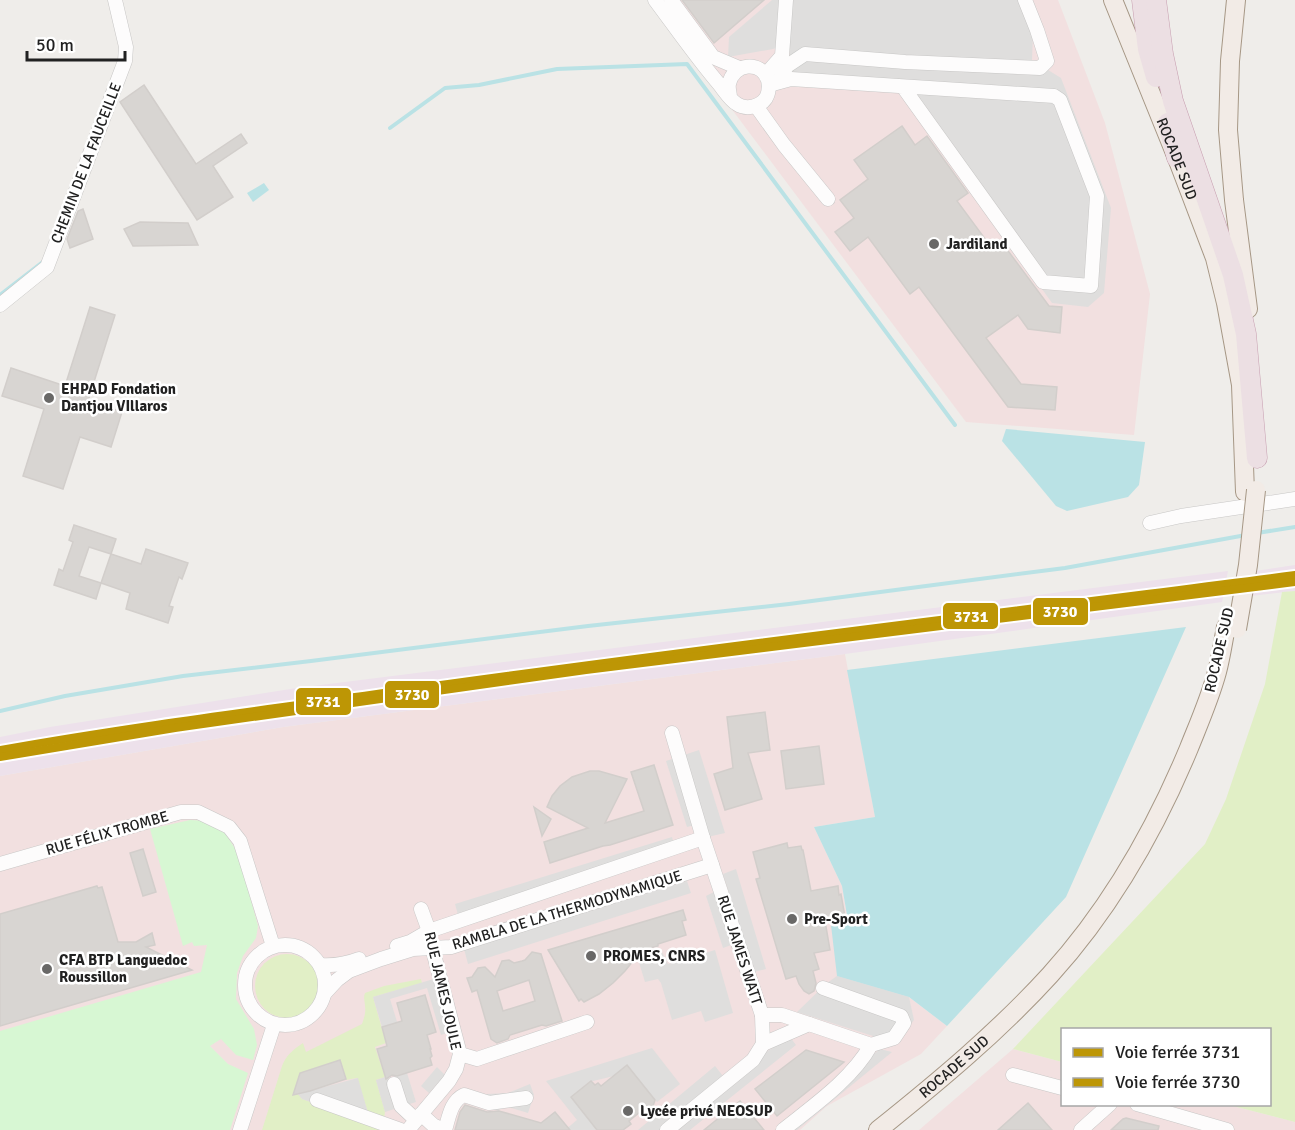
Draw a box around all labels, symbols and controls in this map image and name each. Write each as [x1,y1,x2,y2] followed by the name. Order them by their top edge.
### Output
[27,24,124,62] scale bar
[36,34,74,56] text: 50 m
[47,80,125,246] street label: CHEMIN DE LA FAUCEILLE
[1153,115,1201,202] street label: ROCADE SUD
[946,235,1008,253] place label: Jardiland
[927,237,941,251] marker: Jardiland
[61,380,176,415] place label: EHPAD Fondation Dantjou VIllaros
[42,391,56,405] marker: EHPAD Fondation Dantjou VIllaros
[1032,597,1089,626] line badge: 3730
[942,602,999,630] line badge: 3731
[1043,602,1078,622] text: 3730
[1201,606,1237,694] street label: ROCADE SUD
[954,607,989,627] text: 3731
[384,680,440,709] line badge: 3730
[395,685,430,705] text: 3730
[295,687,352,716] line badge: 3731
[306,692,341,712] text: 3731
[43,806,170,859] street label: RUE FÉLIX TROMBE
[450,866,684,954] street label: RAMBLA DE LA THERMODYNAMIQUE
[714,893,766,1008] street label: RUE JAMES WATT
[804,910,868,928] place label: Pre-Sport
[785,912,799,926] marker: Pre-Sport
[421,930,465,1052] street label: RUE JAMES JOULE
[603,947,705,965] place label: PROMES, CNRS
[584,949,598,963] marker: PROMES, CNRS
[59,951,187,986] place label: CFA BTP Languedoc Roussillon
[40,962,54,976] marker: CFA BTP Languedoc Roussillon
[1061,1028,1271,1106] legend
[916,1032,993,1102] street label: ROCADE SUD
[1115,1041,1240,1063] text: Voie ferrée 3731
[1115,1071,1240,1093] text: Voie ferrée 3730
[640,1102,773,1120] place label: Lycée privé NEOSUP
[621,1104,635,1118] marker: Lycée privé NEOSUP

